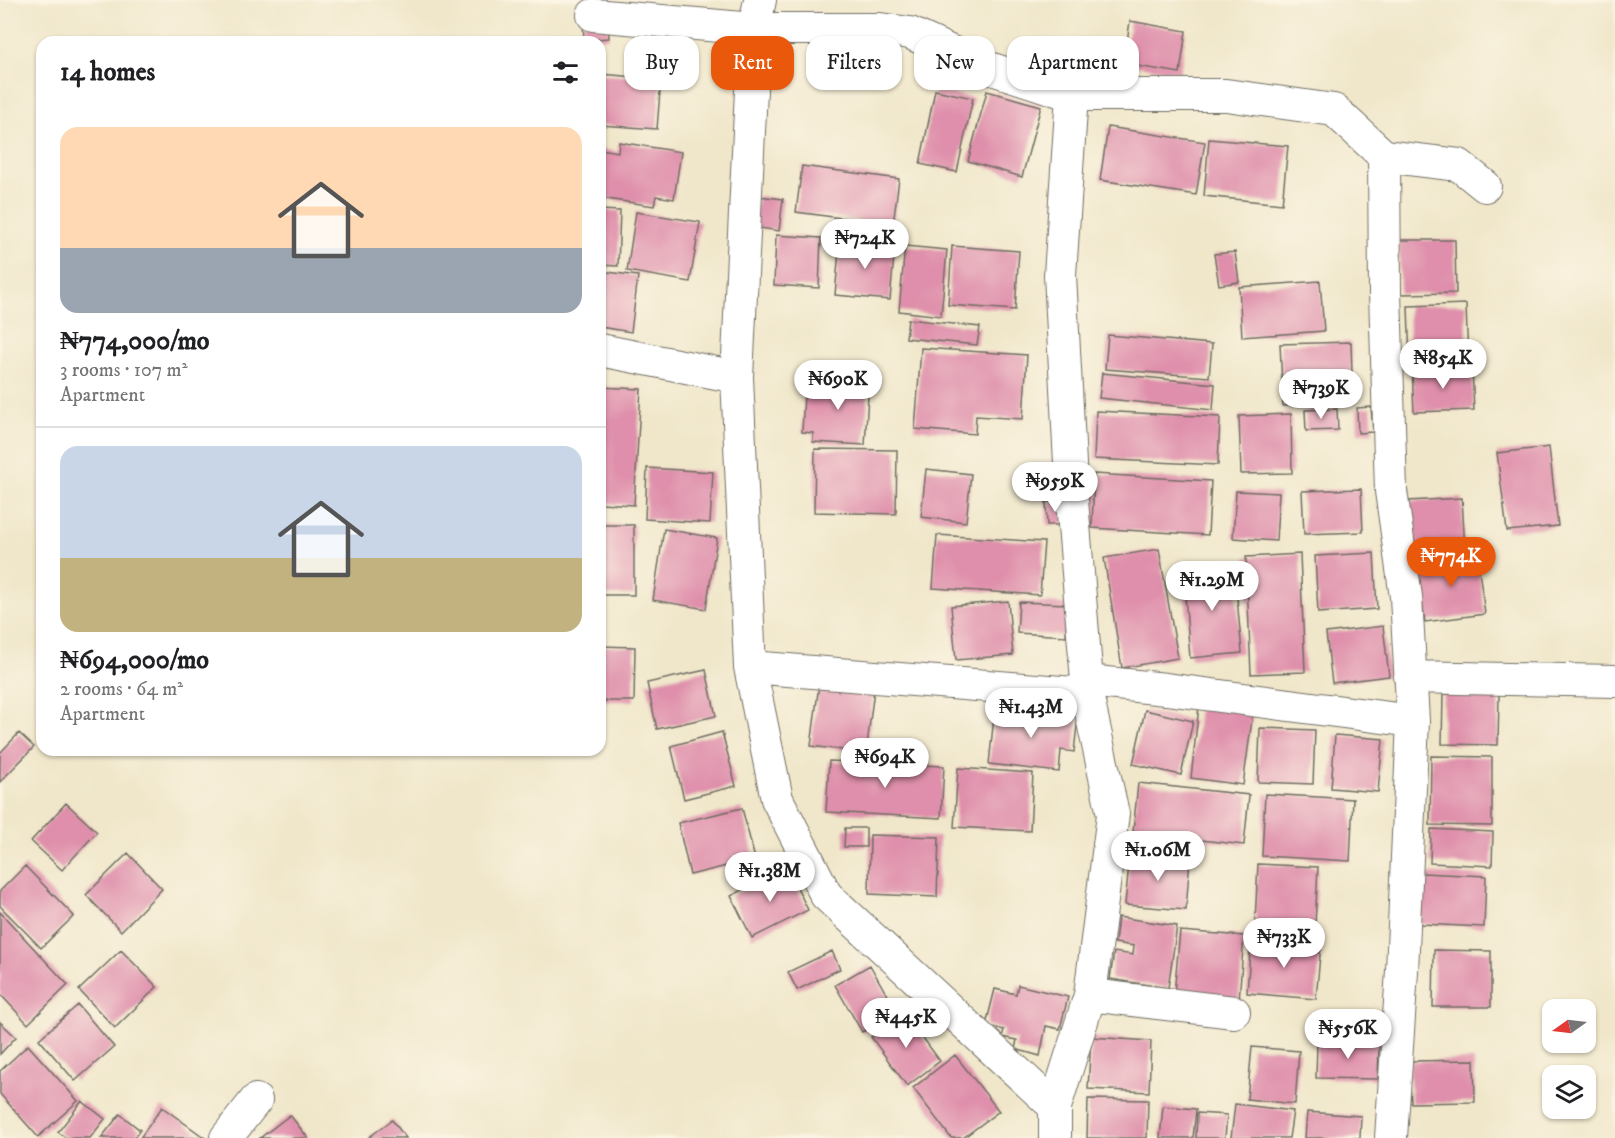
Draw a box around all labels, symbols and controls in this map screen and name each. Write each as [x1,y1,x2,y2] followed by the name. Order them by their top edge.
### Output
[624,36,699,90] chip: Buy
[711,36,794,90] chip: Rent
[806,36,902,90] chip: Filters
[914,36,995,90] chip: New
[1007,36,1139,90] chip: Apartment
[60,56,155,89] text: 14 homes
[549,56,582,89] icon: filters
[267,166,375,274] icon: home
[823,219,907,270] pin: ₦724K
[835,226,895,251] text: ₦724K
[60,325,209,358] text: ₦774,000/mo
[1401,339,1485,390] pin: ₦854K
[1414,346,1472,371] text: ₦854K
[60,358,188,383] text: 3 rooms · 107 m²
[796,360,880,411] pin: ₦690K
[808,367,868,392] text: ₦690K
[1279,369,1363,420] pin: ₦739K
[1293,376,1349,401] text: ₦739K
[60,383,145,408] text: Apartment
[1013,462,1097,513] pin: ₦959K
[1026,469,1084,494] text: ₦959K
[267,485,375,593] icon: home
[1409,537,1493,588] pin: ₦774K
[1421,544,1481,569] text: ₦774K
[1163,561,1261,612] pin: ₦1.29M
[1180,568,1244,593] text: ₦1.29M
[60,644,209,677] text: ₦694,000/mo
[60,677,183,702] text: 2 rooms · 64 m²
[982,688,1080,739] pin: ₦1.43M
[999,695,1063,720] text: ₦1.43M
[60,702,145,727] text: Apartment
[843,738,927,789] pin: ₦694K
[855,745,915,770] text: ₦694K
[1109,831,1207,882] pin: ₦1.06M
[1125,838,1191,863] text: ₦1.06M
[721,852,819,903] pin: ₦1.38M
[739,859,801,884] text: ₦1.38M
[1242,918,1326,969] pin: ₦733K
[1257,925,1311,950] text: ₦733K
[864,998,948,1049] pin: ₦445K
[1542,999,1596,1053] north arrow
[1542,999,1596,1119] map controls
[875,1005,937,1030] text: ₦445K
[1306,1009,1390,1060] pin: ₦556K
[1319,1016,1377,1041] text: ₦556K
[1542,1065,1596,1119] button: layers

